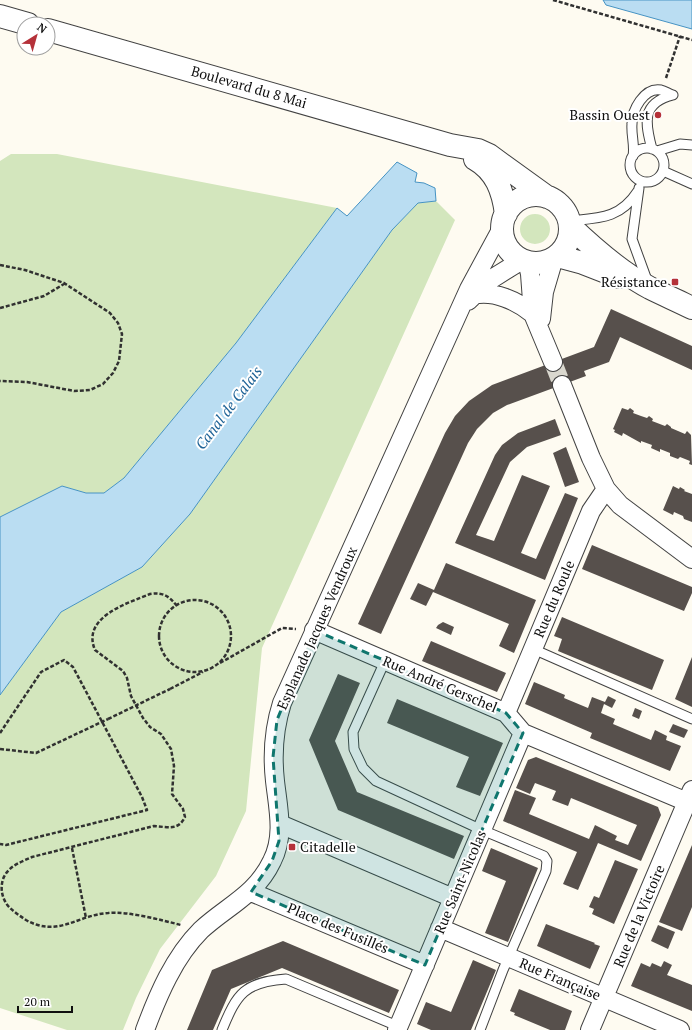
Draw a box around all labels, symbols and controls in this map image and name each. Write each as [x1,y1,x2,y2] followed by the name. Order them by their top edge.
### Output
[16,16,56,56] north arrow
[34,20,50,37] text: N
[189,61,309,112] street label: Boulevard du 8 Mai
[570,105,651,124] place label: Bassin Ouest
[653,110,663,120] marker: Bassin Ouest
[601,272,667,291] place label: Résistance
[670,277,680,287] marker: Résistance
[190,362,266,453] water label: Canal de Calais
[272,543,361,712] street label: Esplanade Jacques Vendroux
[529,557,578,640] street label: Rue du Roule
[380,651,500,716] street label: Rue André Gerschel
[429,827,490,937] street label: Rue Saint-Nicolas
[300,837,356,856] place label: Citadelle
[287,842,297,852] marker: Citadelle
[608,862,669,970] street label: Rue de la Victoire
[285,898,392,957] street label: Place des Fusillés
[517,953,604,1004] street label: Rue Française
[18,988,72,1014] scale bar
[24,994,51,1009] text: 20 m

